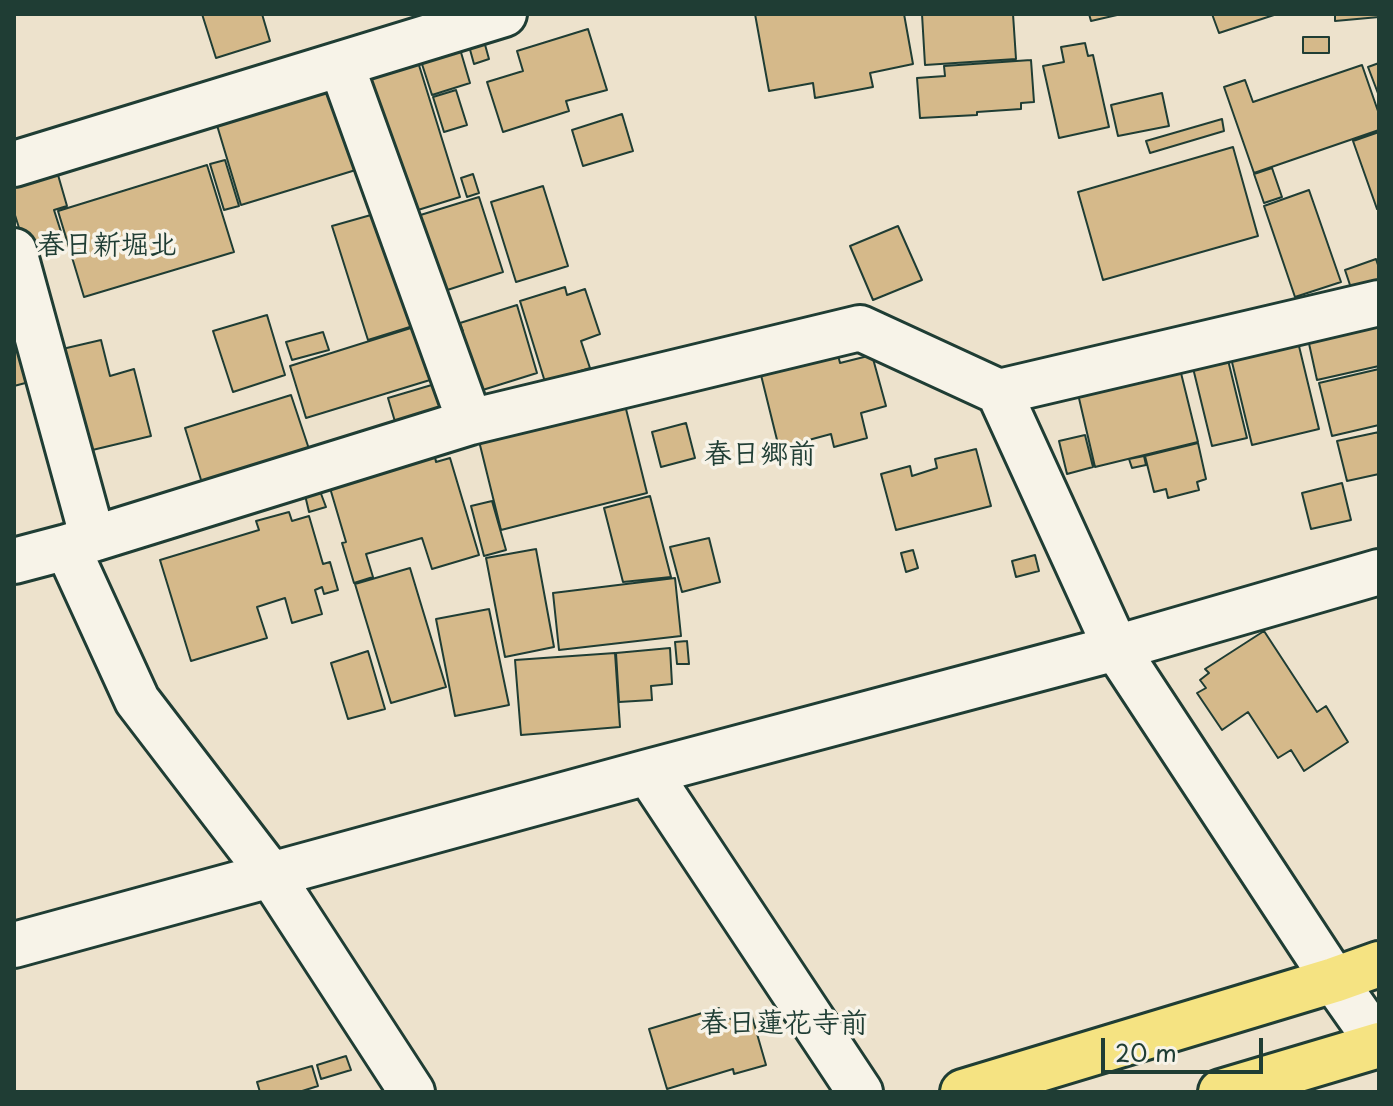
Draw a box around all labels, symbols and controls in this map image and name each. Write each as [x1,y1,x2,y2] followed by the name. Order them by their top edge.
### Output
[37,229,177,263] district label: 春日新堀北
[704,438,816,472] district label: 春日郷前
[700,1007,868,1041] district label: 春日蓮花寺前
[1105,1022,1267,1072] scale bar
[1115,1034,1177,1070] text: 20 m

